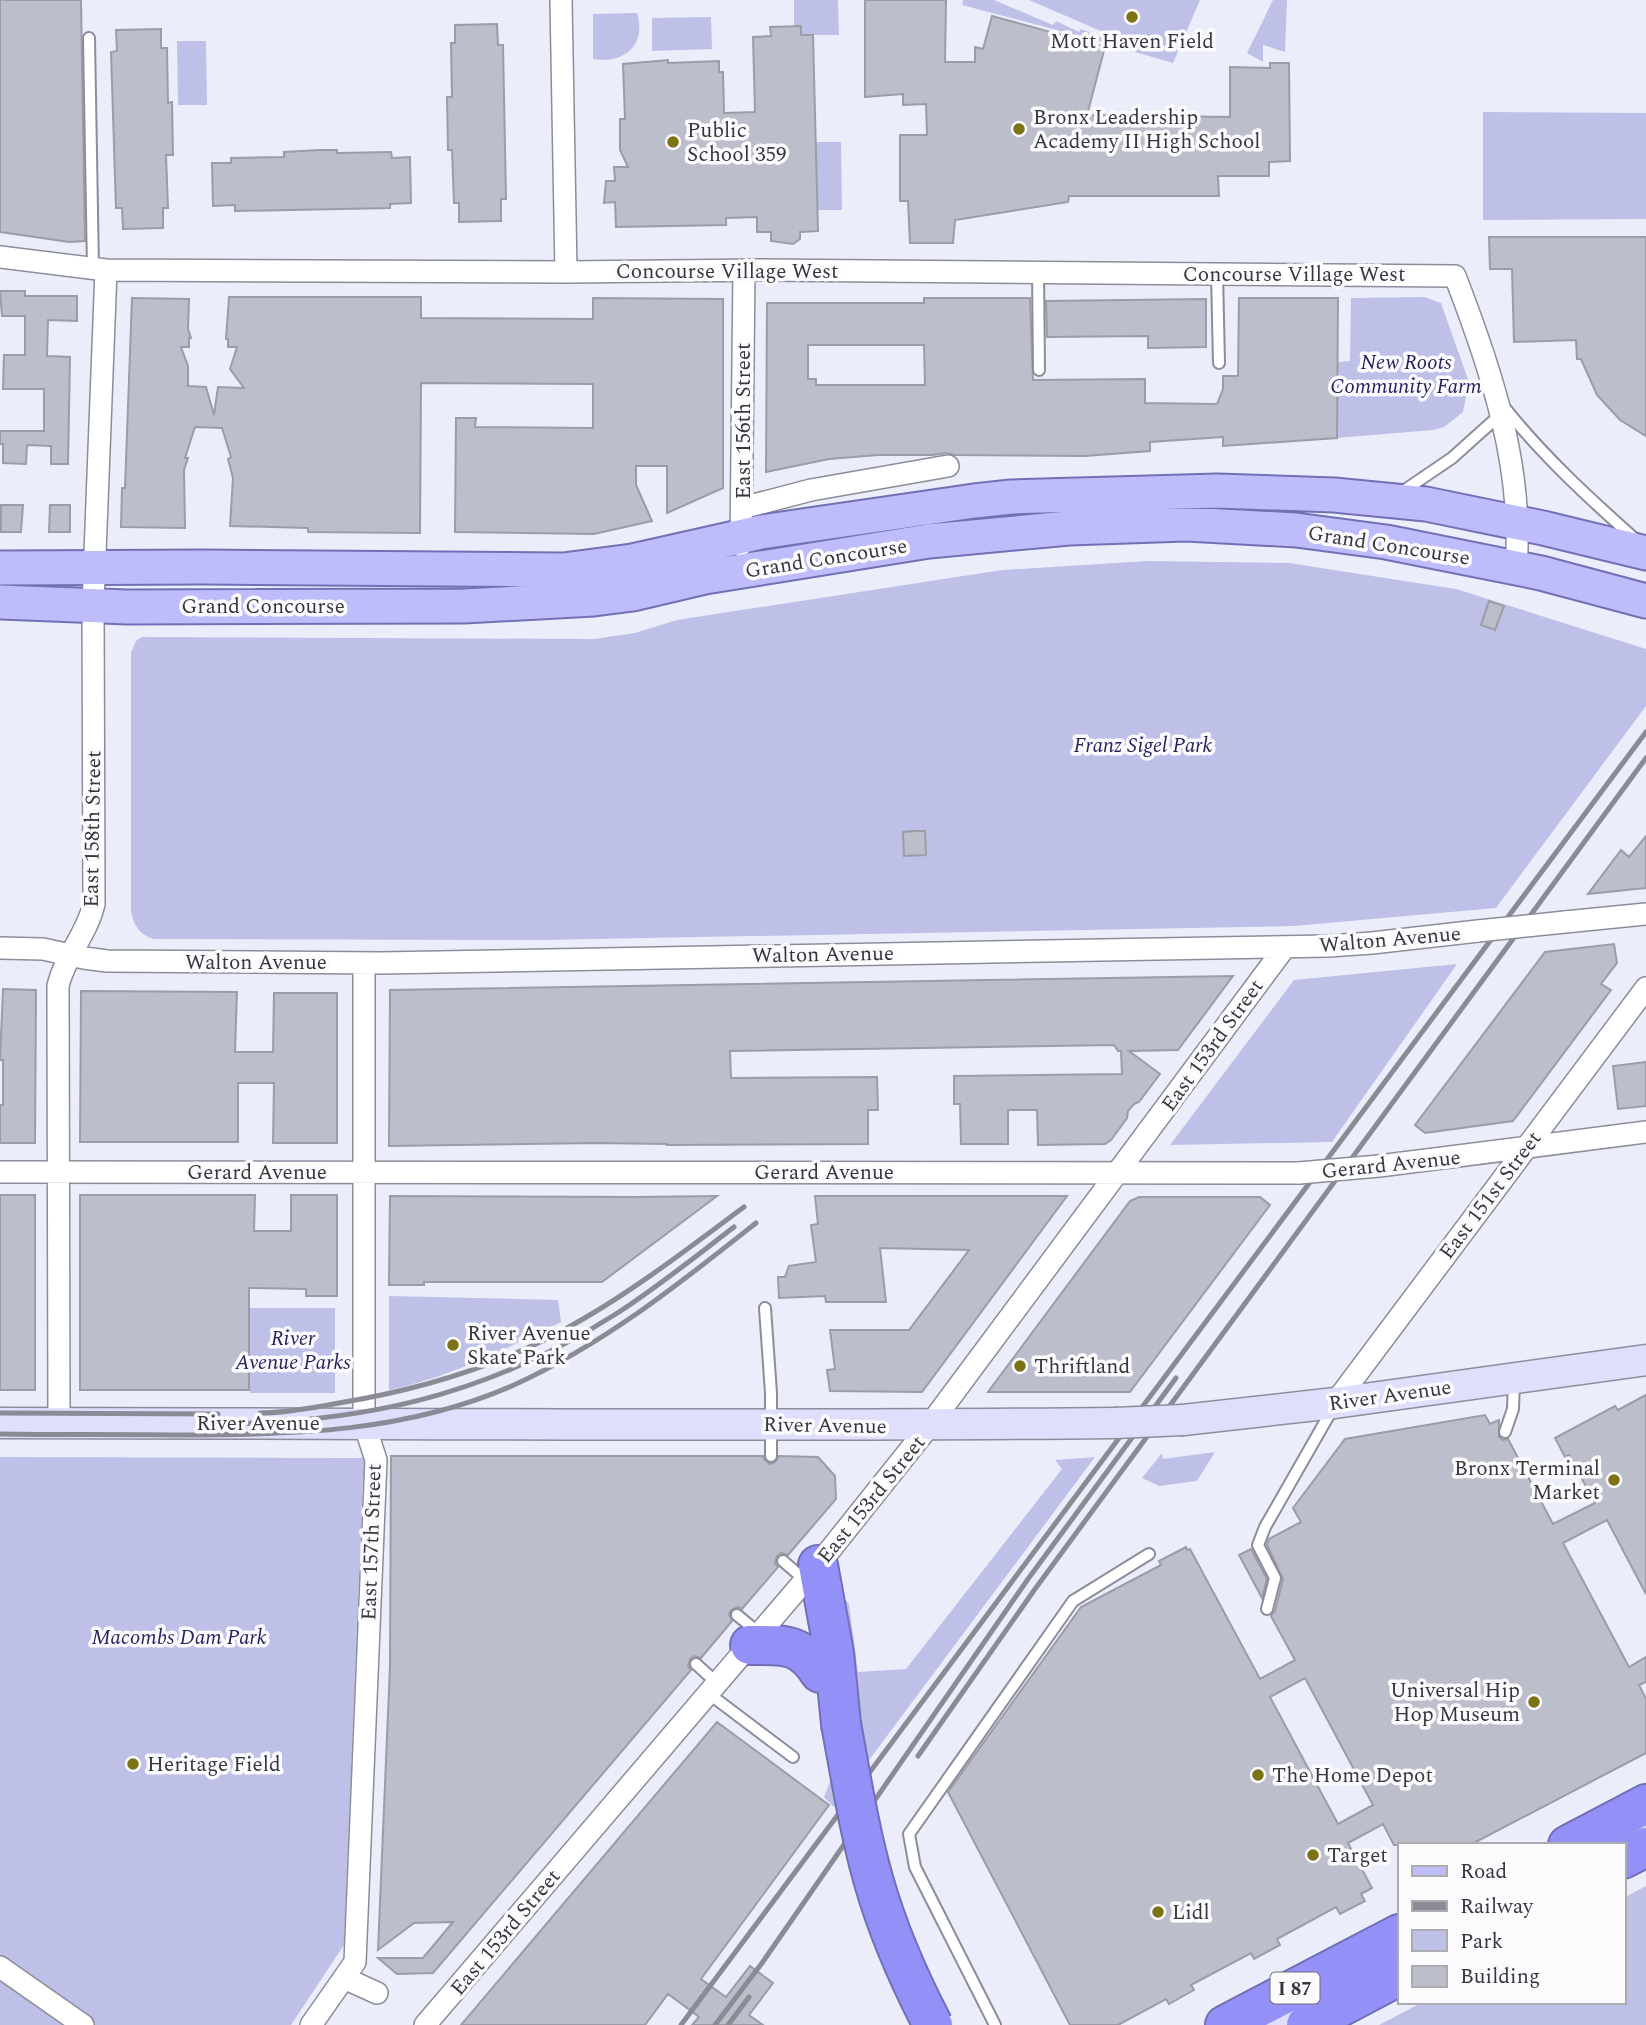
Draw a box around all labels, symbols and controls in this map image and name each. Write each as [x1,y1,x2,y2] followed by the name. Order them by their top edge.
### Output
[1124,9,1140,25] marker: Mott Haven Field
[1050,26,1214,58] place label: Mott Haven Field
[1033,102,1261,158] place label: Bronx Leadership Academy II High School
[687,115,787,171] place label: Public School 359
[1011,121,1027,137] marker: Bronx Leadership Academy II High School
[665,134,681,150] marker: Public School 359
[616,256,838,288] street label: Concourse Village West
[1183,259,1405,291] street label: Concourse Village West
[728,342,760,500] street label: East 156th Street
[1330,347,1482,403] park label: New Roots Community Farm
[1305,517,1472,575] street label: Grand Concourse
[743,530,910,588] street label: Grand Concourse
[181,591,345,623] street label: Grand Concourse
[1074,730,1213,762] park label: Franz Sigel Park
[76,750,110,908] street label: East 158th Street
[1318,918,1462,962] street label: Walton Avenue
[752,938,894,972] street label: Walton Avenue
[185,947,327,979] street label: Walton Avenue
[1154,972,1272,1119] street label: East 153rd Street
[1432,1125,1550,1267] street label: East 151st Street
[1320,1142,1462,1188] street label: Gerard Avenue
[187,1157,327,1189] street label: Gerard Avenue
[754,1157,894,1189] street label: Gerard Avenue
[467,1318,591,1374] place label: River Avenue Skate Park
[234,1323,351,1379] park label: River Avenue Parks
[445,1337,461,1353] marker: River Avenue Skate Park
[1034,1351,1130,1383] place label: Thriftland
[1012,1358,1028,1374] marker: Thriftland
[1327,1372,1454,1420] street label: River Avenue
[196,1408,320,1440] street label: River Avenue
[763,1409,887,1443] street label: River Avenue
[810,1428,934,1571] street label: East 153rd Street
[1454,1453,1600,1509] place label: Bronx Terminal Market
[353,1463,391,1621] street label: East 157th Street
[1606,1472,1622,1488] marker: Bronx Terminal Market
[91,1622,267,1654] park label: Macombs Dam Park
[1390,1675,1520,1731] place label: Universal Hip Hop Museum
[1526,1694,1542,1710] marker: Universal Hip Hop Museum
[147,1749,281,1781] place label: Heritage Field
[125,1756,141,1772] marker: Heritage Field
[1272,1760,1433,1792] place label: The Home Depot
[1250,1767,1266,1783] marker: The Home Depot
[1327,1840,1388,1872] place label: Target
[1398,1843,1625,2004] legend
[1305,1847,1321,1863] marker: Target
[1460,1856,1507,1888] text: Road
[443,1862,569,2003] street label: East 153rd Street
[1460,1891,1534,1923] text: Railway
[1172,1897,1210,1929] place label: Lidl
[1150,1904,1166,1920] marker: Lidl
[1460,1926,1504,1958] text: Park
[1460,1961,1540,1993] text: Building
[1270,1972,1320,2004] road number: I 87

